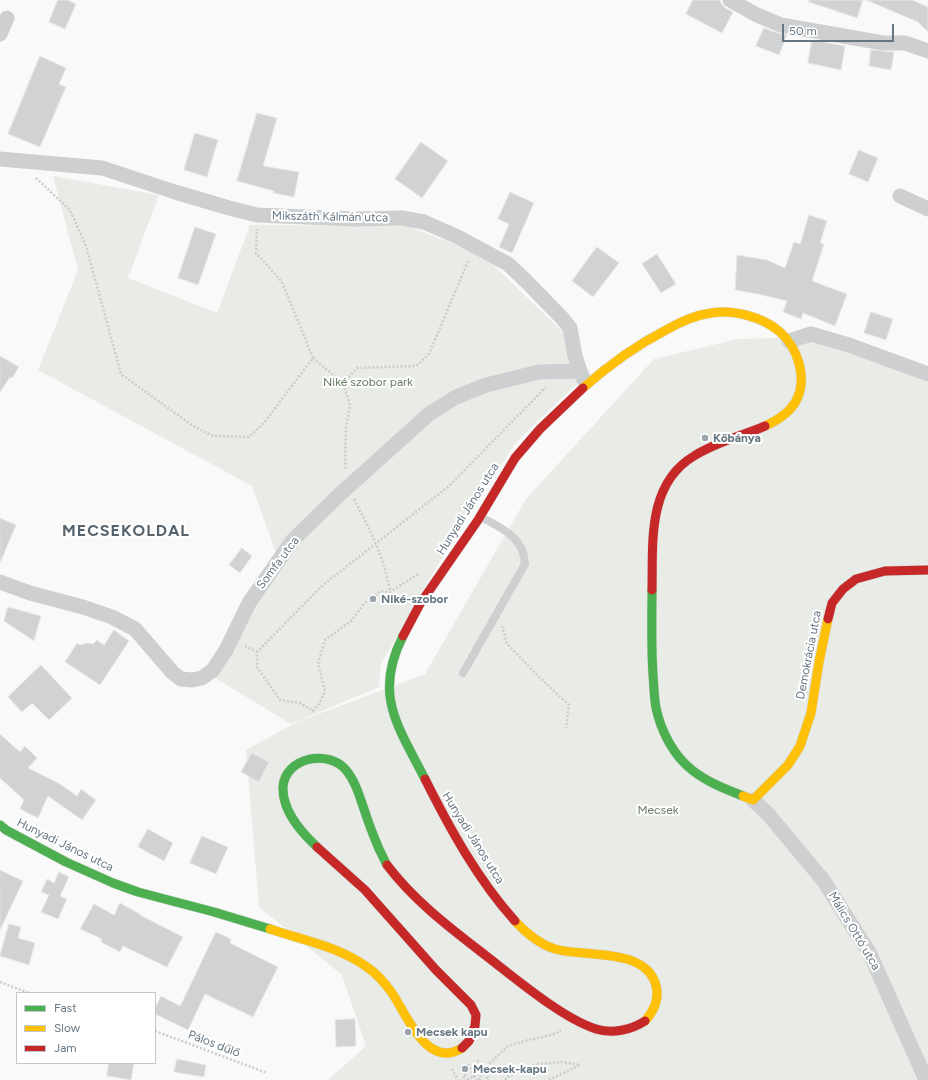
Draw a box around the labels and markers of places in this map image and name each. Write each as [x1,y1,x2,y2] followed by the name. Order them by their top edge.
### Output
[713,431,761,445] place label: Kőbánya
[700,433,710,443] marker: Kőbánya
[381,592,448,606] place label: Niké-szobor
[368,594,378,604] marker: Niké-szobor
[416,1025,488,1039] place label: Mecsek kapu
[403,1027,413,1037] marker: Mecsek kapu
[473,1062,547,1076] place label: Mecsek-kapu
[460,1064,470,1074] marker: Mecsek-kapu

